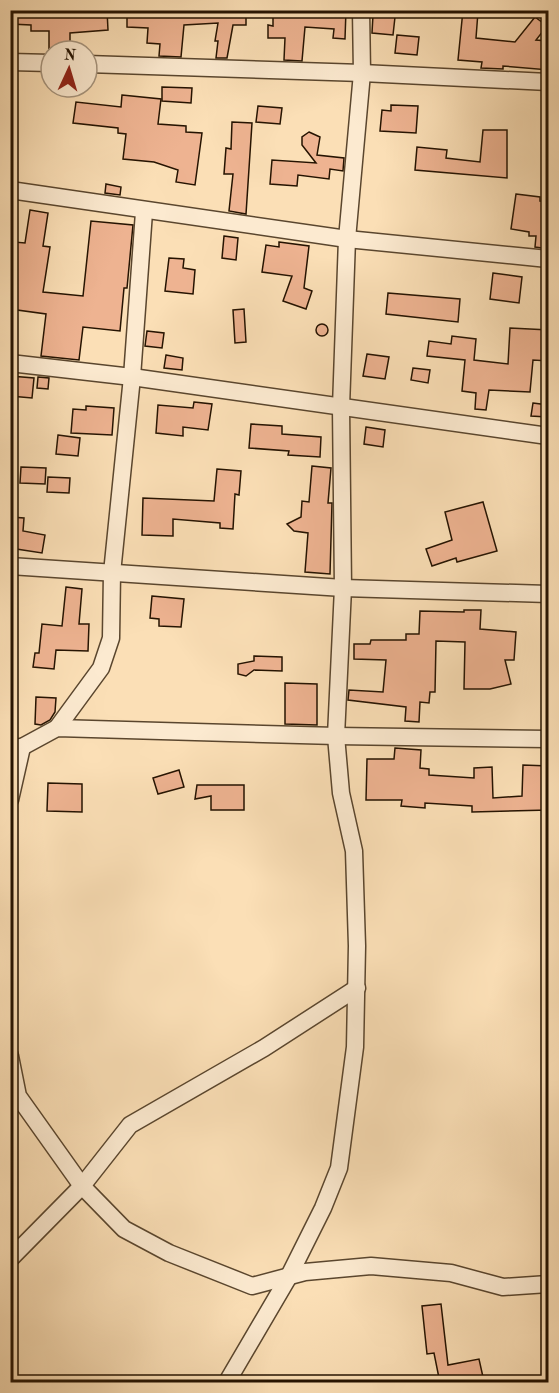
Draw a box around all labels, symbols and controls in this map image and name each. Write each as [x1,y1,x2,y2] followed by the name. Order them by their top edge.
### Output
[39,39,99,99] north arrow
[63,48,77,64] text: N

